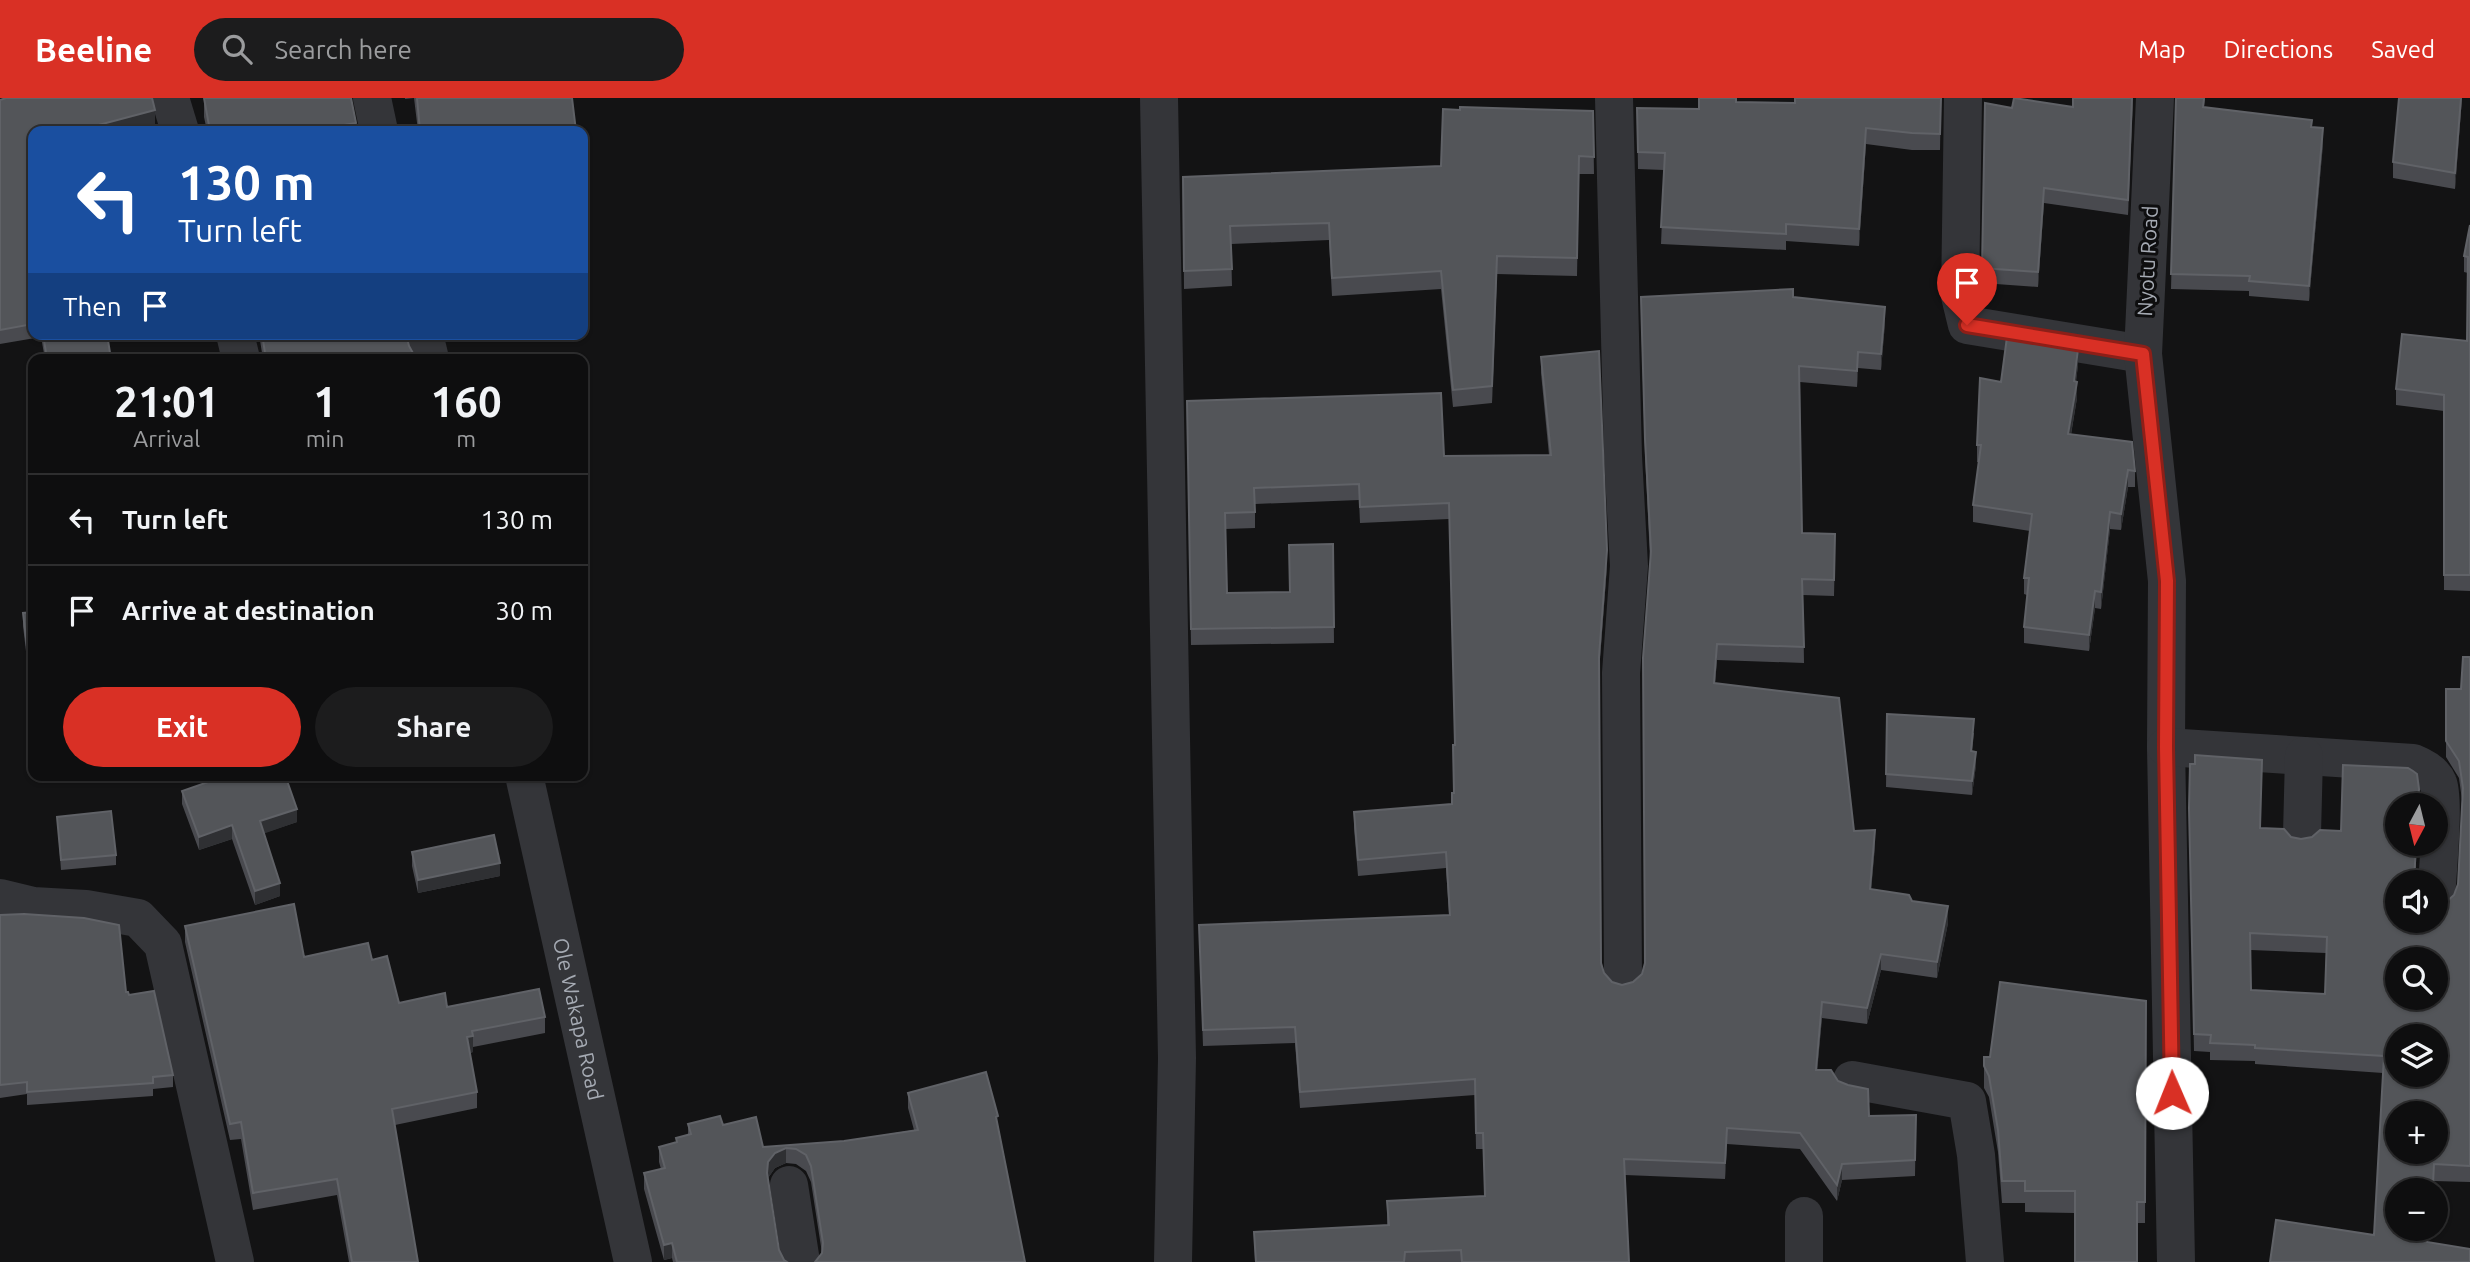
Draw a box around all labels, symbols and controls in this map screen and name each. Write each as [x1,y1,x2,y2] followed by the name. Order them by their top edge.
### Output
[194,18,684,81] search box
[218,30,256,68] icon: search
[35,31,152,68] text: Beeline
[274,35,412,64] text: Search here
[2138,36,2185,63] text: Map
[2223,36,2333,63] text: Directions
[2371,36,2435,63] text: Saved
[63,154,154,245] icon: left
[178,154,315,209] text: 130 m
[2132,205,2162,317] street label: Nyotu Road
[178,212,302,248] text: Turn left
[1937,253,1997,325] pin
[1948,264,1986,302] icon: arrive
[136,287,174,325] icon: arrive
[63,292,122,321] text: Then
[114,378,219,425] text: 21:01
[313,378,337,425] text: 1
[431,378,502,425] text: 160
[133,426,200,451] text: Arrival
[306,426,344,451] text: min
[456,426,476,451] text: m
[63,501,101,539] icon: left
[122,505,228,534] text: Turn left
[481,505,553,534] text: 130 m
[63,592,101,630] icon: arrive
[122,596,375,625] text: Arrive at destination
[495,596,553,625] text: 30 m
[63,687,301,767] button: Exit
[315,687,553,767] button: Share
[2385,793,2448,856] north arrow
[2385,793,2448,1241] map controls
[2385,870,2448,933] button: sound
[549,935,608,1102] street label: Ole Wakapa Road
[2385,947,2448,1010] button: search
[2385,1024,2448,1087] button: layers
[2135,1056,2209,1130] position arrow
[2385,1101,2448,1164] button: +
[2385,1178,2448,1241] button: −

